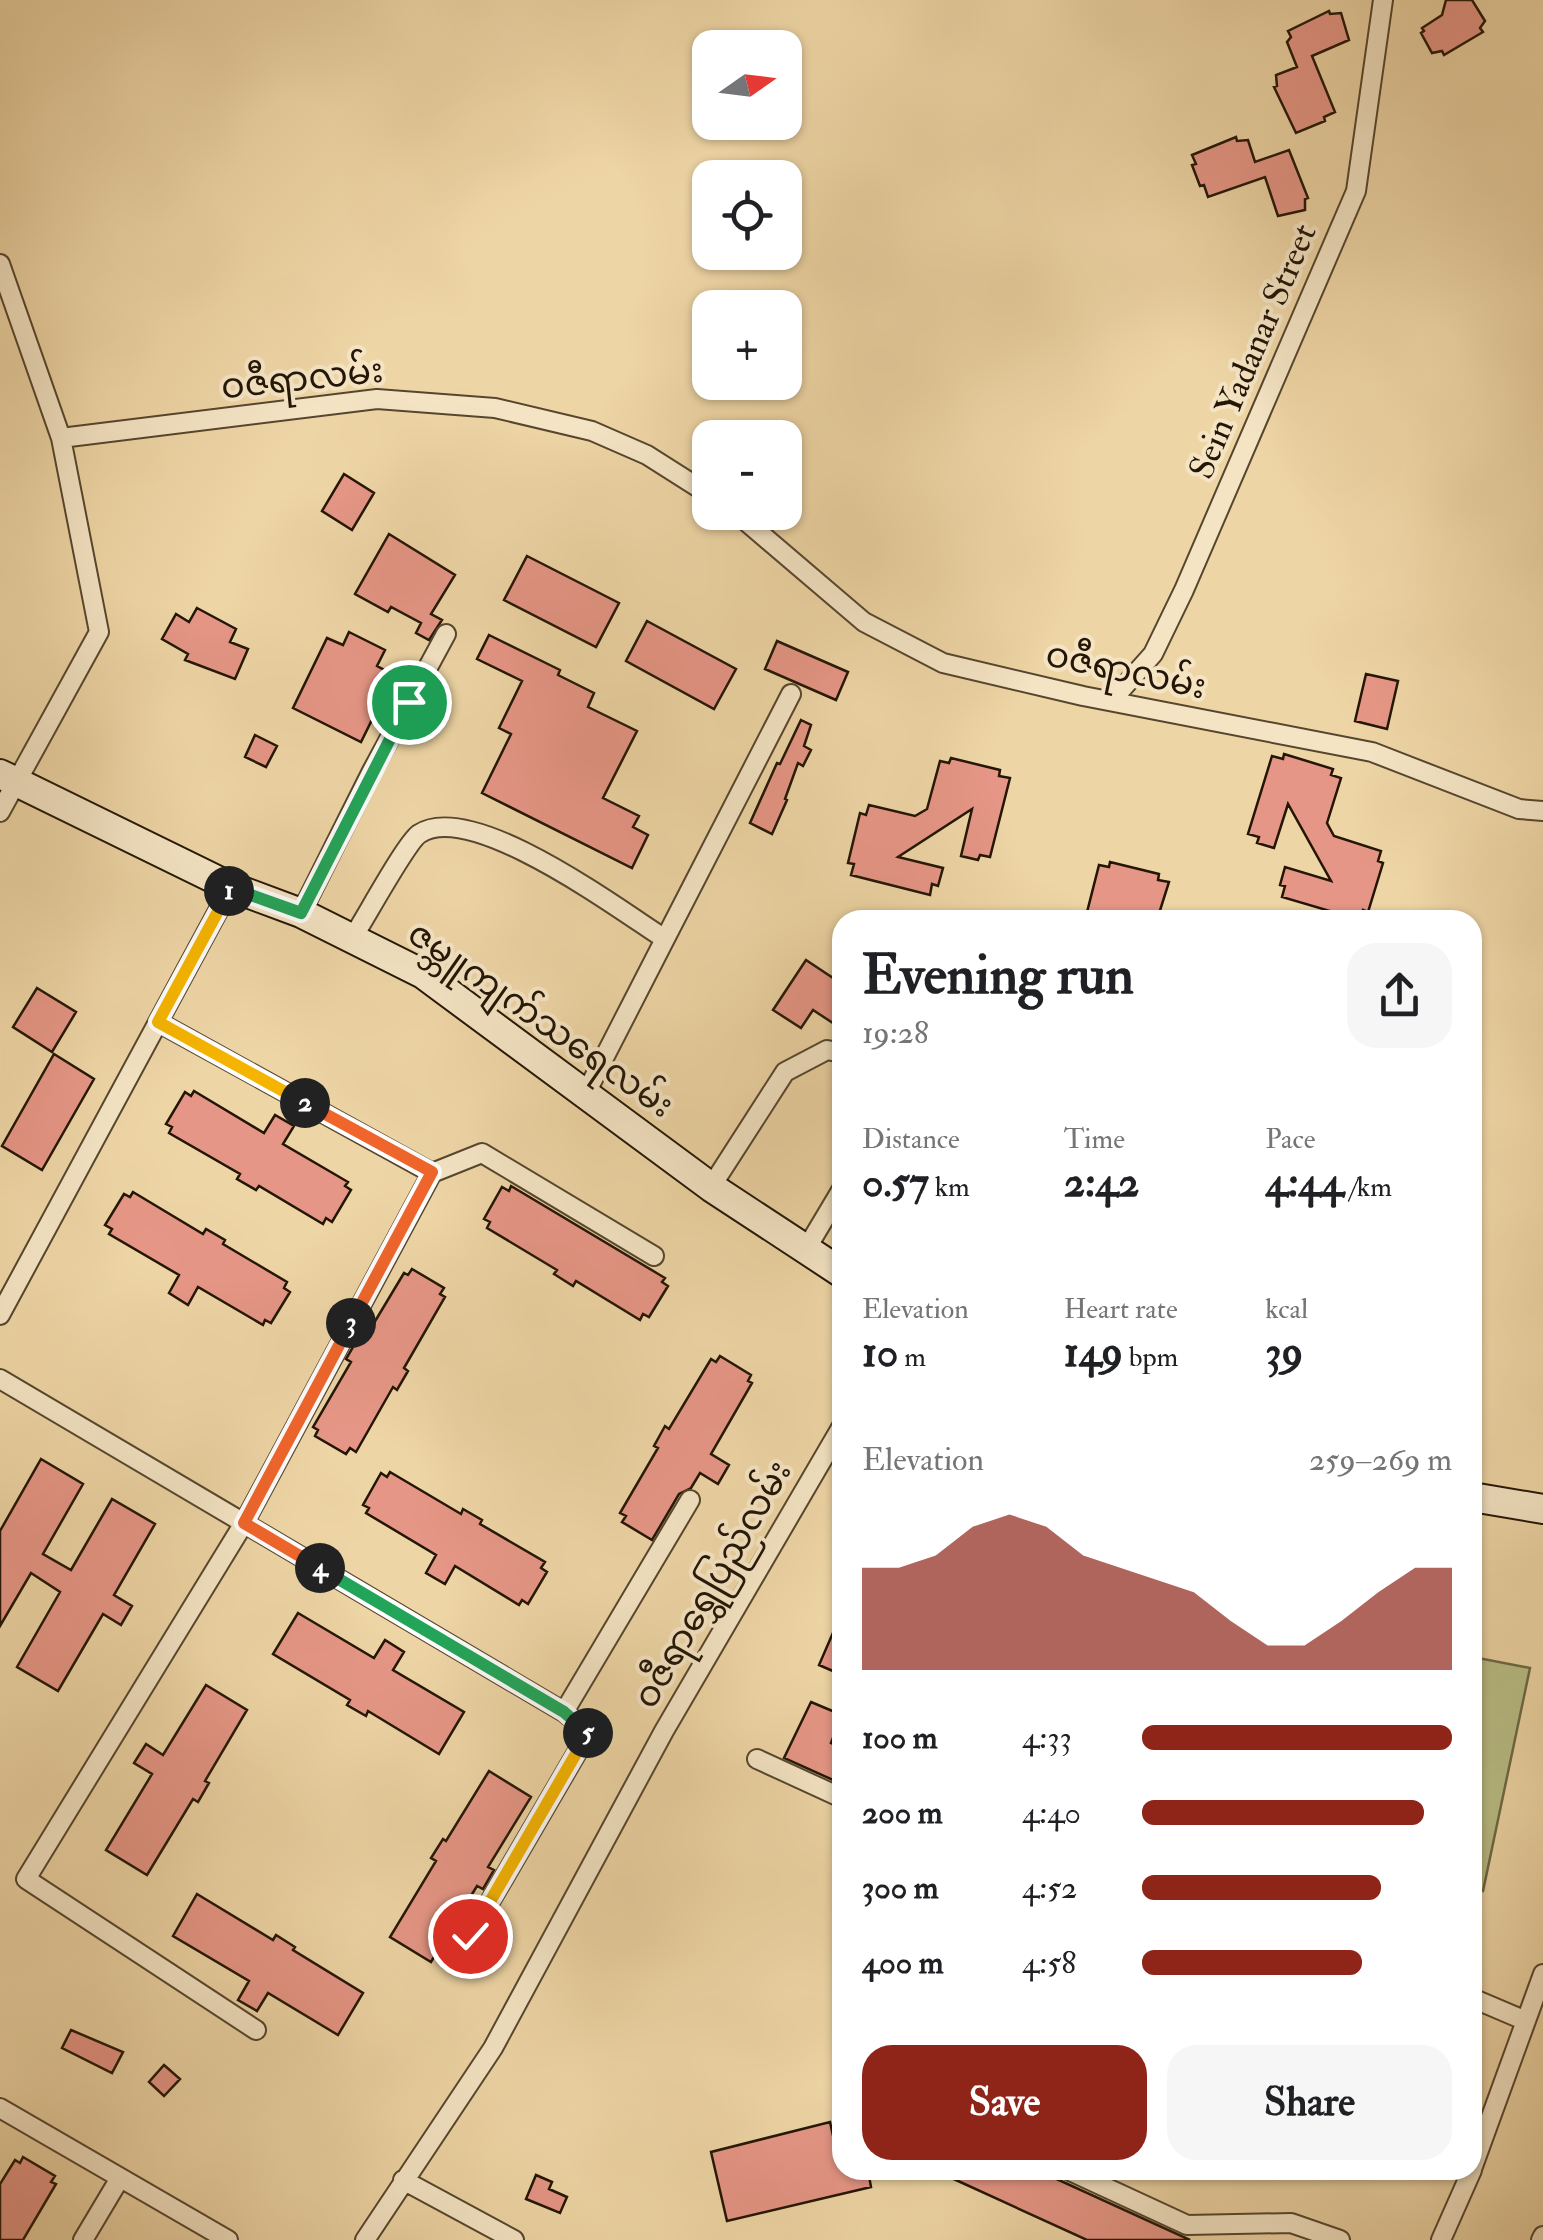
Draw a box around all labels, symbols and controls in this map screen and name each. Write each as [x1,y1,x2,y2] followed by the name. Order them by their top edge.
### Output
[692,30,802,140] north arrow
[692,30,802,530] map controls
[692,160,802,270] button: locate
[1179,217,1326,486] street label: Sein Yadanar Street
[692,290,802,400] button: +
[219,346,386,414] street label: ဝဇီရာလမ်း
[692,420,802,530] button: −
[1041,630,1211,714] street label: ဝဇီရာလမ်း
[367,660,452,745] pin
[382,675,437,730] icon: arrive
[204,866,254,916] pin: 1
[224,873,234,908] text: 1
[396,909,684,1133] street label: ဇမ္ဘူကျက်သရေလမ်း
[862,941,1134,1010] text: Evening run
[1347,943,1452,1048] button: share
[862,1013,929,1053] text: 19:28
[280,1078,330,1128] pin: 2
[298,1085,312,1120] text: 2
[862,1122,960,1157] text: Distance
[1064,1122,1125,1157] text: Time
[1265,1122,1316,1157] text: Pace
[862,1157,929,1209] text: 0.57
[1064,1157,1139,1209] text: 2:42
[1265,1157,1344,1209] text: 4:44
[929,1170,970,1205] text: km
[1344,1170,1392,1205] text: /km
[862,1292,969,1327] text: Elevation
[1064,1292,1178,1327] text: Heart rate
[1265,1292,1308,1327] text: kcal
[326,1298,376,1348] pin: 3
[346,1305,356,1340] text: 3
[862,1327,898,1379] text: 10
[1064,1327,1123,1379] text: 149
[1265,1327,1303,1379] text: 39
[898,1340,926,1375] text: m
[1123,1340,1178,1375] text: bpm
[862,1440,984,1480] text: Elevation
[1309,1440,1452,1480] text: 259–269 m
[621,1451,806,1719] street label: ဝဇီရာရွှေပြည်လမ်း
[295,1543,345,1593] pin: 4
[312,1550,328,1585] text: 4
[563,1708,613,1758] pin: 5
[582,1715,594,1750] text: 5
[862,1718,938,1758] text: 100 m
[1022,1718,1072,1758] text: 4:33
[862,1793,943,1833] text: 200 m
[1022,1793,1081,1833] text: 4:40
[862,1868,939,1908] text: 300 m
[1022,1868,1077,1908] text: 4:52
[428,1894,513,1979] pin
[443,1909,498,1964] icon: check
[862,1943,944,1983] text: 400 m
[1022,1943,1076,1983] text: 4:58
[862,2045,1147,2160] button: Save
[1167,2045,1452,2160] button: Share

